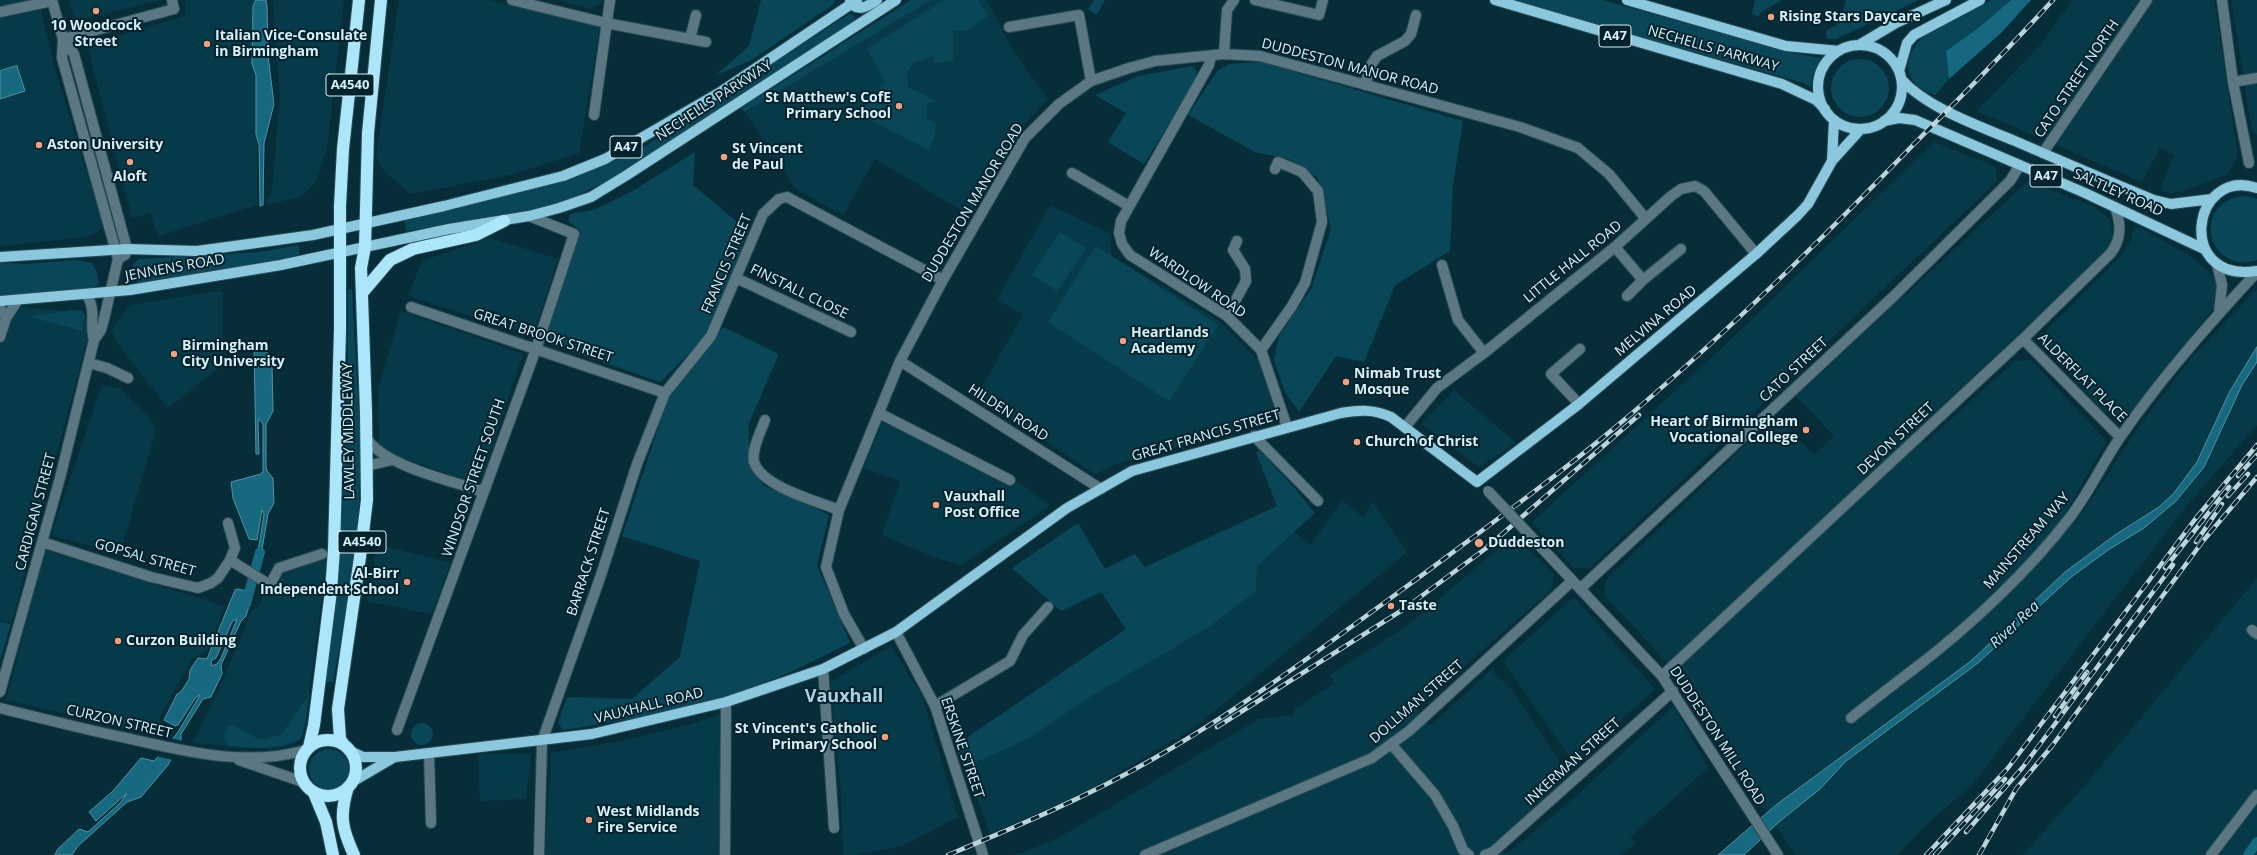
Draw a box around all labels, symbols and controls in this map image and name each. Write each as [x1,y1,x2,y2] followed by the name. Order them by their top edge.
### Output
[91,6,101,16] marker: 10 Woodcock Street
[1779,9,1921,25] place label: Rising Stars Daycare
[1766,12,1776,22] marker: Rising Stars Daycare
[2031,17,2123,141] street label: CATO STREET NORTH
[50,18,142,50] place label: 10 Woodcock Street
[1646,22,1780,76] street label: NECHELLS PARKWAY
[1599,25,1631,47] road number: A47
[215,28,367,60] place label: Italian Vice-Consulate in Birmingham
[1260,35,1440,99] street label: DUDDESTON MANOR ROAD
[202,39,212,49] marker: Italian Vice-Consulate in Birmingham
[653,57,775,145] street label: NECHELLS PARKWAY
[326,74,374,96] road number: A4540
[765,90,891,122] place label: St Matthew's CofE Primary School
[894,101,904,111] marker: St Matthew's CofE Primary School
[919,120,1027,286] street label: DUDDESTON MANOR ROAD
[610,136,642,158] road number: A47
[47,137,163,153] place label: Aston University
[34,140,44,150] marker: Aston University
[732,141,803,174] place label: St Vincent de Paul
[719,152,729,162] marker: St Vincent de Paul
[125,157,135,167] marker: Aloft
[2030,165,2062,187] road number: A47
[2070,166,2166,220] street label: SALTLEY ROAD
[113,169,147,185] place label: Aloft
[698,212,756,316] street label: FRANCIS STREET
[1521,217,1625,307] street label: LITTLE HALL ROAD
[1145,244,1249,322] street label: WARDLOW ROAD
[124,251,226,285] street label: JENNENS ROAD
[747,261,851,323] street label: FINSTALL CLOSE
[1612,282,1700,360] street label: MELVINA ROAD
[471,305,615,367] street label: GREAT BROOK STREET
[1131,325,1209,358] place label: Heartlands Academy
[2034,330,2130,426] street label: ALDERFLAT PLACE
[1756,334,1832,406] street label: CATO STREET
[1118,336,1128,346] marker: Heartlands Academy
[182,338,285,370] place label: Birmingham City University
[169,349,179,359] marker: Birmingham City University
[339,362,359,500] street label: LAWLEY MIDDLEWAY
[1354,366,1441,398] place label: Nimab Trust Mosque
[1341,377,1351,387] marker: Nimab Trust Mosque
[965,381,1051,445] street label: HILDEN ROAD
[439,397,509,559] street label: WINDSOR STREET SOUTH
[1854,399,1938,479] street label: DEVON STREET
[1130,407,1282,465] street label: GREAT FRANCIS STREET
[1650,414,1798,446] place label: Heart of Birmingham Vocational College
[1801,425,1811,435] marker: Heart of Birmingham Vocational College
[1365,434,1478,450] place label: Church of Christ
[1352,437,1362,447] marker: Church of Christ
[12,451,60,573] street label: CARDIGAN STREET
[944,489,1020,522] place label: Vauxhall Post Office
[1981,489,2073,593] street label: MAINSTREAM WAY
[931,500,941,510] marker: Vauxhall Post Office
[564,506,614,618] street label: BARRACK STREET
[338,531,386,553] road number: A4540
[1488,535,1564,551] place label: Duddeston
[93,536,197,580] street label: GOPSAL STREET
[1473,537,1485,549] marker: Duddeston
[260,566,399,598] place label: Al-Birr Independent School
[402,577,412,587] marker: Al-Birr Independent School
[1399,598,1437,614] place label: Taste
[1987,598,2043,652] water label: River Rea
[1386,601,1396,611] marker: Taste
[126,633,236,649] place label: Curzon Building
[113,636,123,646] marker: Curzon Building
[1367,657,1467,747] street label: DOLLMAN STREET
[1666,663,1768,809] street label: DUDDESTON MILL ROAD
[593,684,705,728] street label: VAUXHALL ROAD
[805,686,883,708] district label: Vauxhall
[937,695,987,801] street label: ERSKINE STREET
[64,702,174,742] street label: CURZON STREET
[1522,715,1624,809] street label: INKERMAN STREET
[735,721,877,754] place label: St Vincent's Catholic Primary School
[880,732,890,742] marker: St Vincent's Catholic Primary School
[597,804,700,836] place label: West Midlands Fire Service
[584,815,594,825] marker: West Midlands Fire Service

